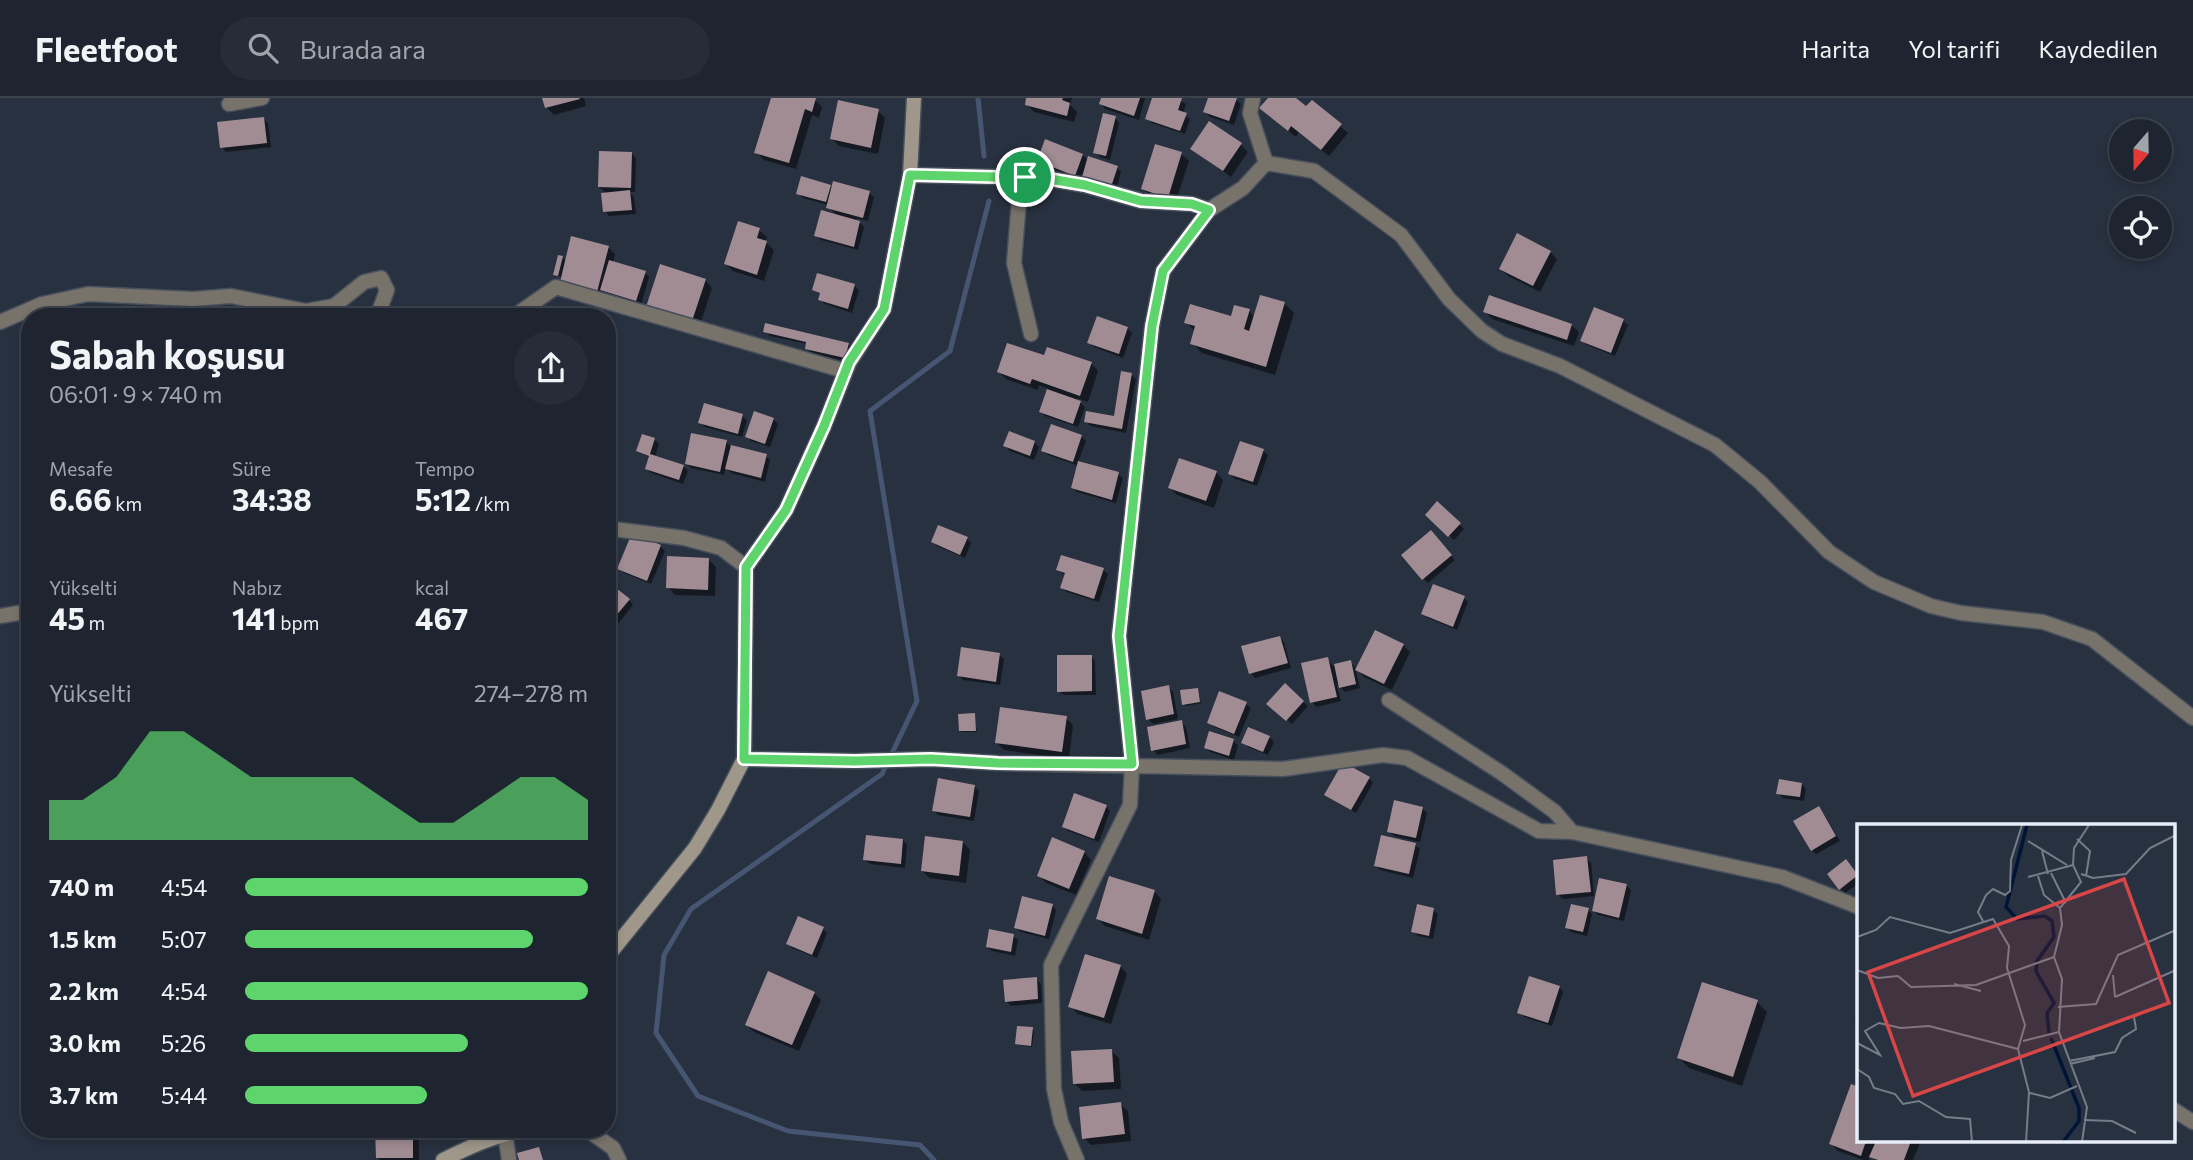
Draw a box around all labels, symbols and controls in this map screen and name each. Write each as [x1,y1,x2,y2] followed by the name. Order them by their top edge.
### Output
[220,17,710,80] search box
[35,28,178,69] text: Fleetfoot
[244,29,282,67] icon: search
[300,33,426,64] text: Burada ara
[1801,34,1870,63] text: Harita
[1908,34,2000,63] text: Yol tarifi
[2038,34,2158,63] text: Kaydedilen
[2109,119,2172,182] north arrow
[2109,119,2172,259] map controls
[995,147,1055,207] pin
[1006,158,1044,196] icon: arrive
[2109,196,2172,259] button: locate
[49,330,286,377] text: Sabah koşusu
[514,331,588,405] button: share
[49,380,222,408] text: 06:01 · 9 × 740 m
[49,457,113,480] text: Mesafe
[232,457,271,480] text: Süre
[415,457,475,480] text: Tempo
[49,480,112,517] text: 6.66
[232,480,312,517] text: 34:38
[415,480,471,517] text: 5:12
[112,492,142,515] text: km
[471,492,510,515] text: /km
[49,576,117,599] text: Yükselti
[232,576,282,599] text: Nabız
[415,576,449,599] text: kcal
[49,599,85,636] text: 45
[232,599,277,636] text: 141
[415,599,468,636] text: 467
[85,611,105,634] text: m
[277,611,319,634] text: bpm
[49,679,132,707] text: Yükselti
[474,679,588,707] text: 274–278 m
[1857,824,2176,1142] inset map
[49,873,114,901] text: 740 m
[161,873,207,901] text: 4:54
[49,925,117,953] text: 1.5 km
[161,925,207,953] text: 5:07
[49,977,119,1005] text: 2.2 km
[161,977,207,1005] text: 4:54
[49,1029,121,1057] text: 3.0 km
[161,1029,206,1057] text: 5:26
[49,1081,118,1109] text: 3.7 km
[161,1081,207,1109] text: 5:44

